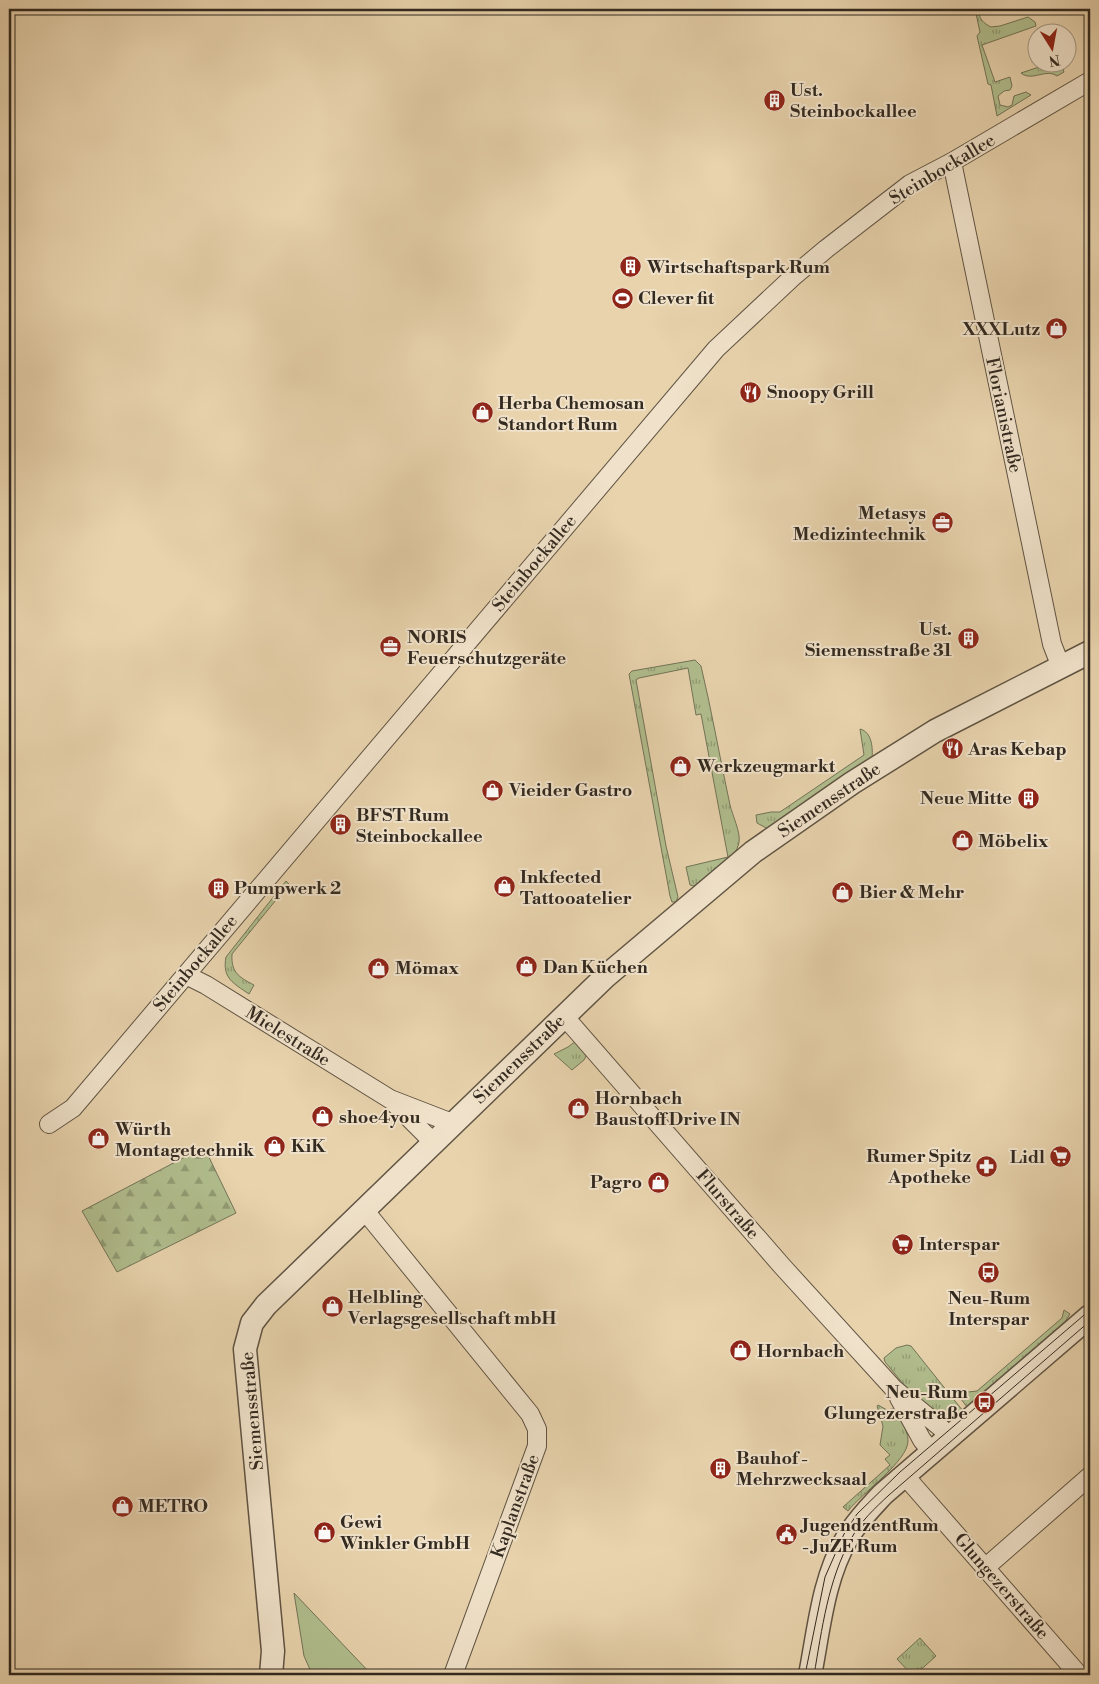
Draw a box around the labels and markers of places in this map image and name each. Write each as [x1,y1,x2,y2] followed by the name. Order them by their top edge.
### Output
[790,79,917,123] place label: Ust. Steinbockallee
[762,88,786,112] building icon: Ust. Steinbockallee
[619,255,643,279] building icon: Wirtschaftspark Rum
[646,256,830,279] place label: Wirtschaftspark Rum
[610,286,634,310] sports icon: Clever fit
[638,287,715,310] place label: Clever fit
[1044,317,1068,341] shop icon: XXXLutz
[962,318,1040,341] place label: XXXLutz
[739,380,763,404] restaurant icon: Snoopy Grill
[767,381,874,404] place label: Snoopy Grill
[498,392,644,436] place label: Herba Chemosan Standort Rum
[470,401,494,425] shop icon: Herba Chemosan Standort Rum
[793,502,927,546] place label: Metasys Medizintechnik
[930,511,954,535] office icon: Metasys Medizintechnik
[805,618,952,662] place label: Ust. Siemensstraße 31
[407,626,567,670] place label: NORIS Feuerschutzgeräte
[956,627,980,651] building icon: Ust. Siemensstraße 31
[379,635,403,659] office icon: NORIS Feuerschutzgeräte
[940,737,964,761] restaurant icon: Aras Kebap
[967,738,1067,761] place label: Aras Kebap
[669,754,693,778] shop icon: Werkzeugmarkt
[696,755,836,778] place label: Werkzeugmarkt
[481,778,505,802] shop icon: Vieider Gastro
[508,779,632,802] place label: Vieider Gastro
[1016,786,1040,810] building icon: Neue Mitte
[920,787,1012,810] place label: Neue Mitte
[356,804,483,848] place label: BFST Rum Steinbockallee
[328,813,352,837] building icon: BFST Rum Steinbockallee
[950,829,974,853] shop icon: Möbelix
[978,830,1049,853] place label: Möbelix
[520,866,632,910] place label: Inkfected Tattooatelier
[492,875,516,899] shop icon: Inkfected Tattooatelier
[206,876,230,900] building icon: Pumpwerk 2
[234,877,341,900] place label: Pumpwerk 2
[831,880,855,904] shop icon: Bier & Mehr
[859,881,964,904] place label: Bier & Mehr
[515,955,539,979] shop icon: Dan Küchen
[367,956,391,980] shop icon: Mömax
[543,956,648,979] place label: Dan Küchen
[395,957,459,980] place label: Mömax
[595,1087,741,1131] place label: Hornbach Baustoff Drive IN
[567,1096,591,1120] shop icon: Hornbach Baustoff Drive IN
[311,1105,335,1129] shop icon: shoe4you
[339,1106,421,1129] place label: shoe4you
[114,1118,255,1162] place label: Würth Montagetechnik
[87,1127,111,1151] shop icon: Würth Montagetechnik
[263,1134,287,1158] shop icon: KiK
[291,1135,326,1158] place label: KiK
[866,1145,971,1189] place label: Rumer Spitz Apotheke
[1049,1145,1073,1169] supermarket icon: Lidl
[1010,1146,1045,1169] place label: Lidl
[975,1154,999,1178] pharmacy icon: Rumer Spitz Apotheke
[646,1170,670,1194] shop icon: Pagro
[590,1171,642,1194] place label: Pagro
[891,1232,915,1256] supermarket icon: Interspar
[919,1233,1000,1256] place label: Interspar
[977,1261,1001,1285] bus stop icon: Neu-Rum Interspar
[347,1286,556,1330] place label: Helbling Verlagsgesellschaft mbH
[948,1287,1031,1331] place label: Neu-Rum Interspar
[320,1295,344,1319] shop icon: Helbling Verlagsgesellschaft mbH
[729,1339,753,1363] shop icon: Hornbach
[757,1340,844,1363] place label: Hornbach
[824,1381,969,1425] place label: Neu-Rum Glungezerstraße
[972,1390,996,1414] bus stop icon: Neu-Rum Glungezerstraße
[736,1447,867,1491] place label: Bauhof - Mehrzwecksaal
[708,1456,732,1480] building icon: Bauhof - Mehrzwecksaal
[110,1494,134,1518] shop icon: METRO
[138,1495,208,1518] place label: METRO
[339,1511,470,1555] place label: Gewi Winkler GmbH
[799,1514,939,1558] place label: JugendzentRum - JuZE Rum
[312,1520,336,1544] shop icon: Gewi Winkler GmbH
[774,1523,798,1547] public building icon: JugendzentRum - JuZE Rum

